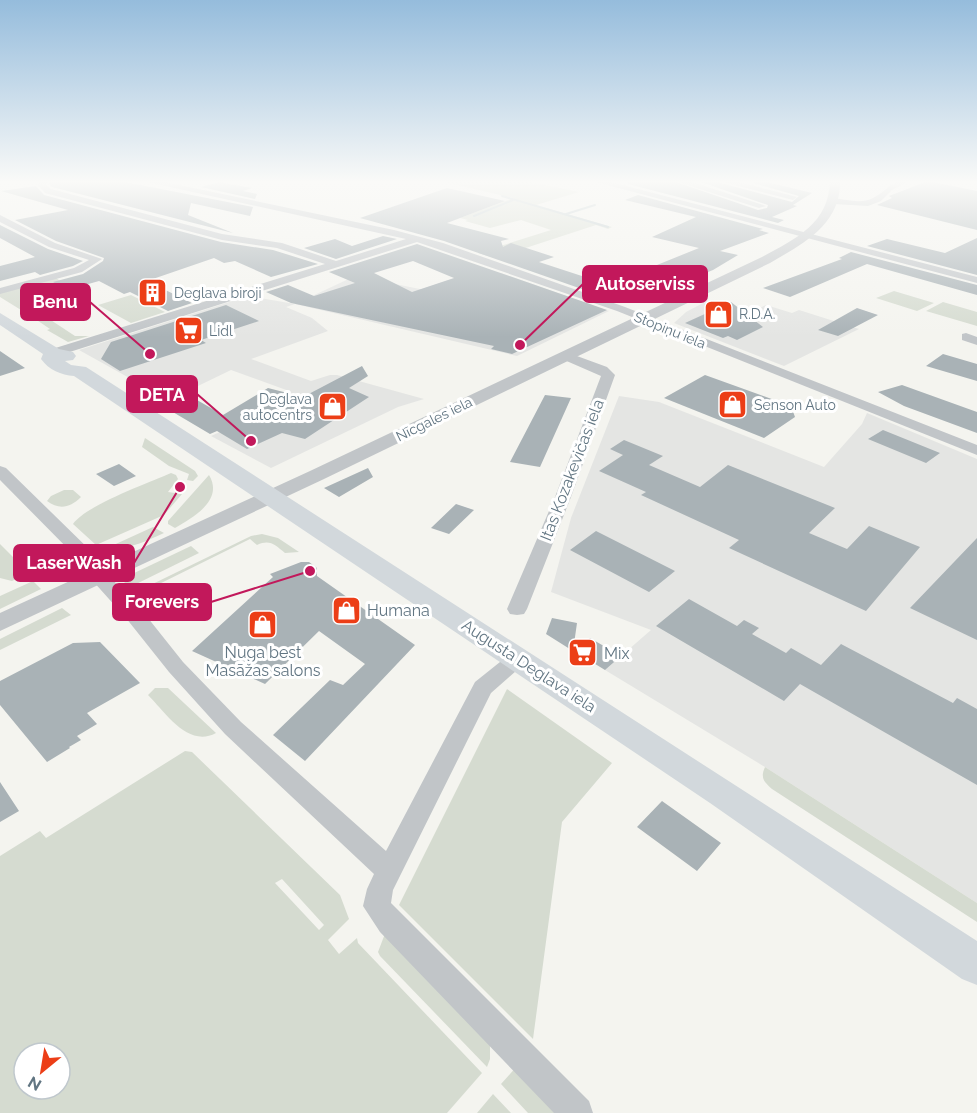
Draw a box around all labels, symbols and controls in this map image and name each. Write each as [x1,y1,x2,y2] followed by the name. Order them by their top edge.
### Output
[583,266,707,302] callout: Autoserviss
[595,273,695,294] text: Autoserviss
[137,277,169,309] building icon: Deglava biroji
[21,284,90,320] callout: Benu
[174,285,261,301] place label: Deglava biroji
[32,291,78,312] text: Benu
[702,298,734,330] shop icon: R.D.A.
[739,306,775,322] place label: R.D.A.
[632,308,708,352] street label: Stopiņu iela
[172,315,204,347] supermarket icon: Lidl
[209,323,233,339] place label: Lidl
[127,376,197,412] callout: DETA
[139,384,186,405] text: DETA
[717,389,749,421] shop icon: Senson Auto
[243,391,312,423] place label: Deglava autocentrs
[317,391,349,423] shop icon: Deglava autocentrs
[393,394,475,444] street label: Nīcgales iela
[536,397,608,543] street label: Itas Kozakevičas iela
[754,397,836,413] place label: Senson Auto
[14,545,134,581] callout: LaserWash
[26,552,122,573] text: LaserWash
[113,584,211,620] callout: Forevers
[125,591,199,612] text: Forevers
[330,594,362,626] shop icon: Humana
[367,601,430,620] place label: Humana
[247,608,279,640] shop icon: Nuga best Masāžas salons
[458,616,600,716] street label: Augusta Deglava iela
[567,637,599,669] supermarket icon: Mix
[206,643,321,680] place label: Nuga best Masāžas salons
[604,644,630,663] place label: Mix
[12,1041,72,1101] north arrow
[25,1072,45,1095] text: N

